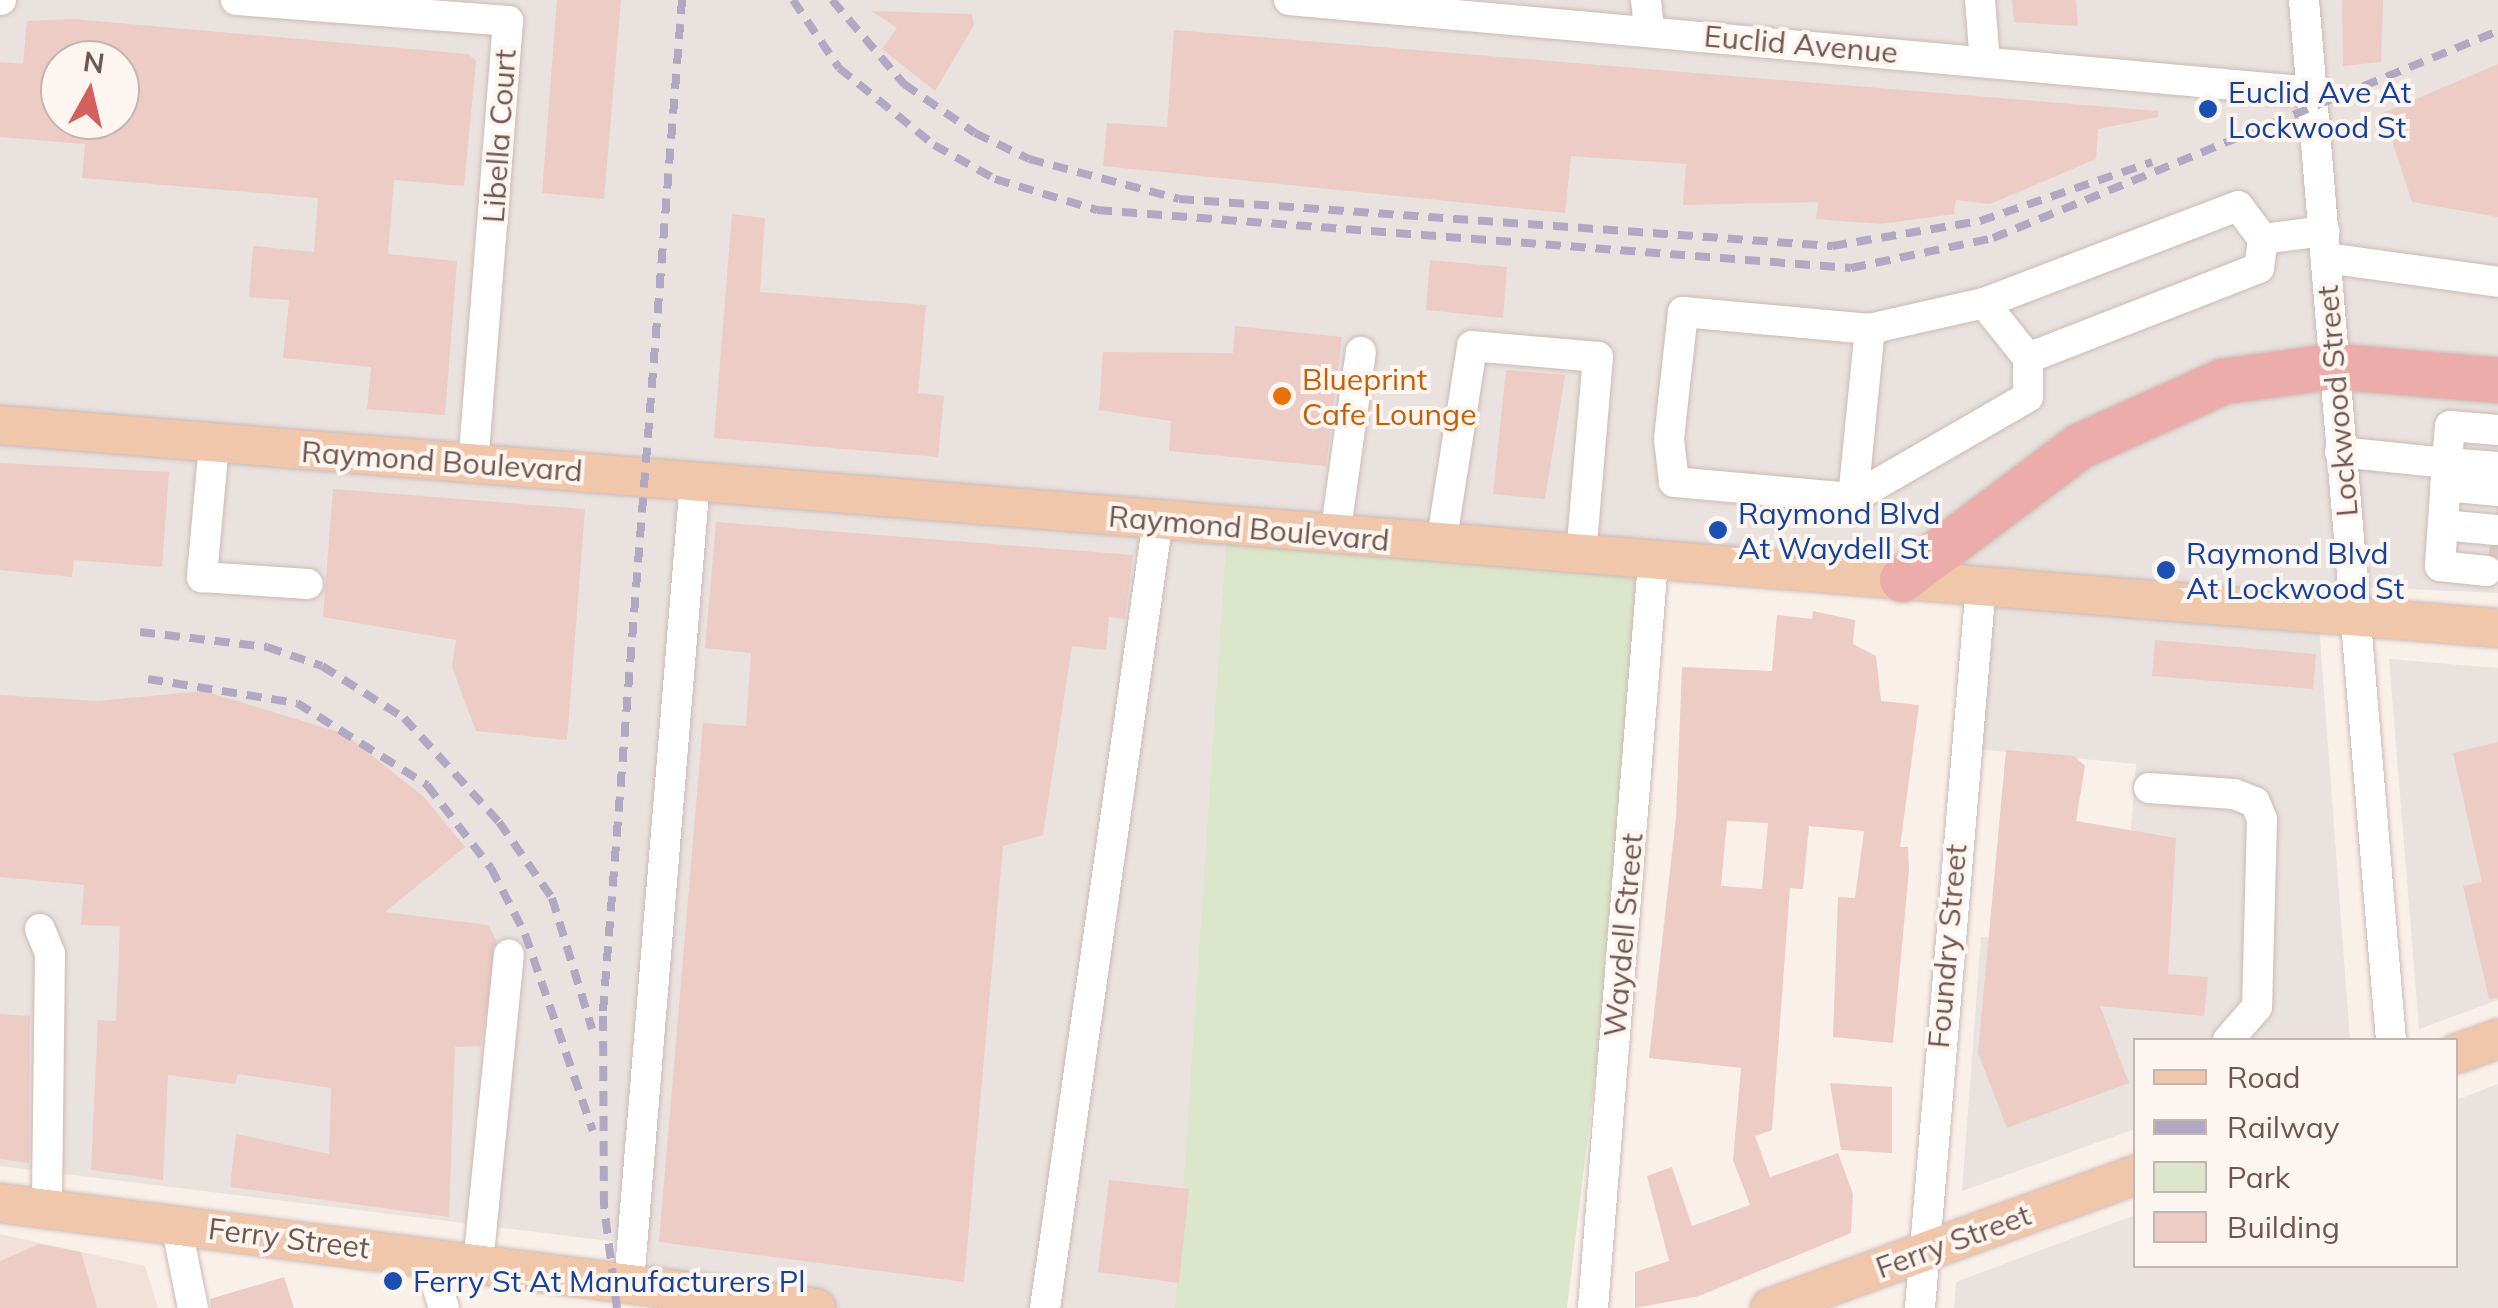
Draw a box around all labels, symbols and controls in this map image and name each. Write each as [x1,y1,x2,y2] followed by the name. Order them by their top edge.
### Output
[1703,18,1899,70] street label: Euclid Avenue
[40,40,140,140] north arrow
[81,43,107,81] text: N
[475,48,523,224] street label: Libella Court
[2228,74,2411,144] place label: Euclid Ave At Lockwood St
[2197,98,2219,120] marker: Euclid Ave At Lockwood St
[2309,284,2365,518] street label: Lockwood Street
[1302,361,1477,432] place label: Blueprint Cafe Lounge
[1271,385,1293,407] marker: Blueprint Cafe Lounge
[300,433,584,489] street label: Raymond Boulevard
[1738,495,1941,566] place label: Raymond Blvd At Waydell St
[1107,498,1391,558] street label: Raymond Boulevard
[1707,519,1729,541] marker: Raymond Blvd At Waydell St
[2186,535,2404,606] place label: Raymond Blvd At Lockwood St
[2155,559,2177,581] marker: Raymond Blvd At Lockwood St
[1596,832,1650,1038] street label: Waydell Street
[1920,842,1974,1050] street label: Foundry Street
[2133,1038,2458,1268] legend
[2227,1058,2301,1096] text: Road
[2227,1108,2340,1146] text: Railway
[2227,1158,2290,1196] text: Park
[1871,1196,2035,1286] street label: Ferry Street
[2227,1208,2340,1246] text: Building
[206,1210,372,1266] street label: Ferry Street
[413,1263,805,1299] place label: Ferry St At Manufacturers Pl
[382,1270,404,1292] marker: Ferry St At Manufacturers Pl

